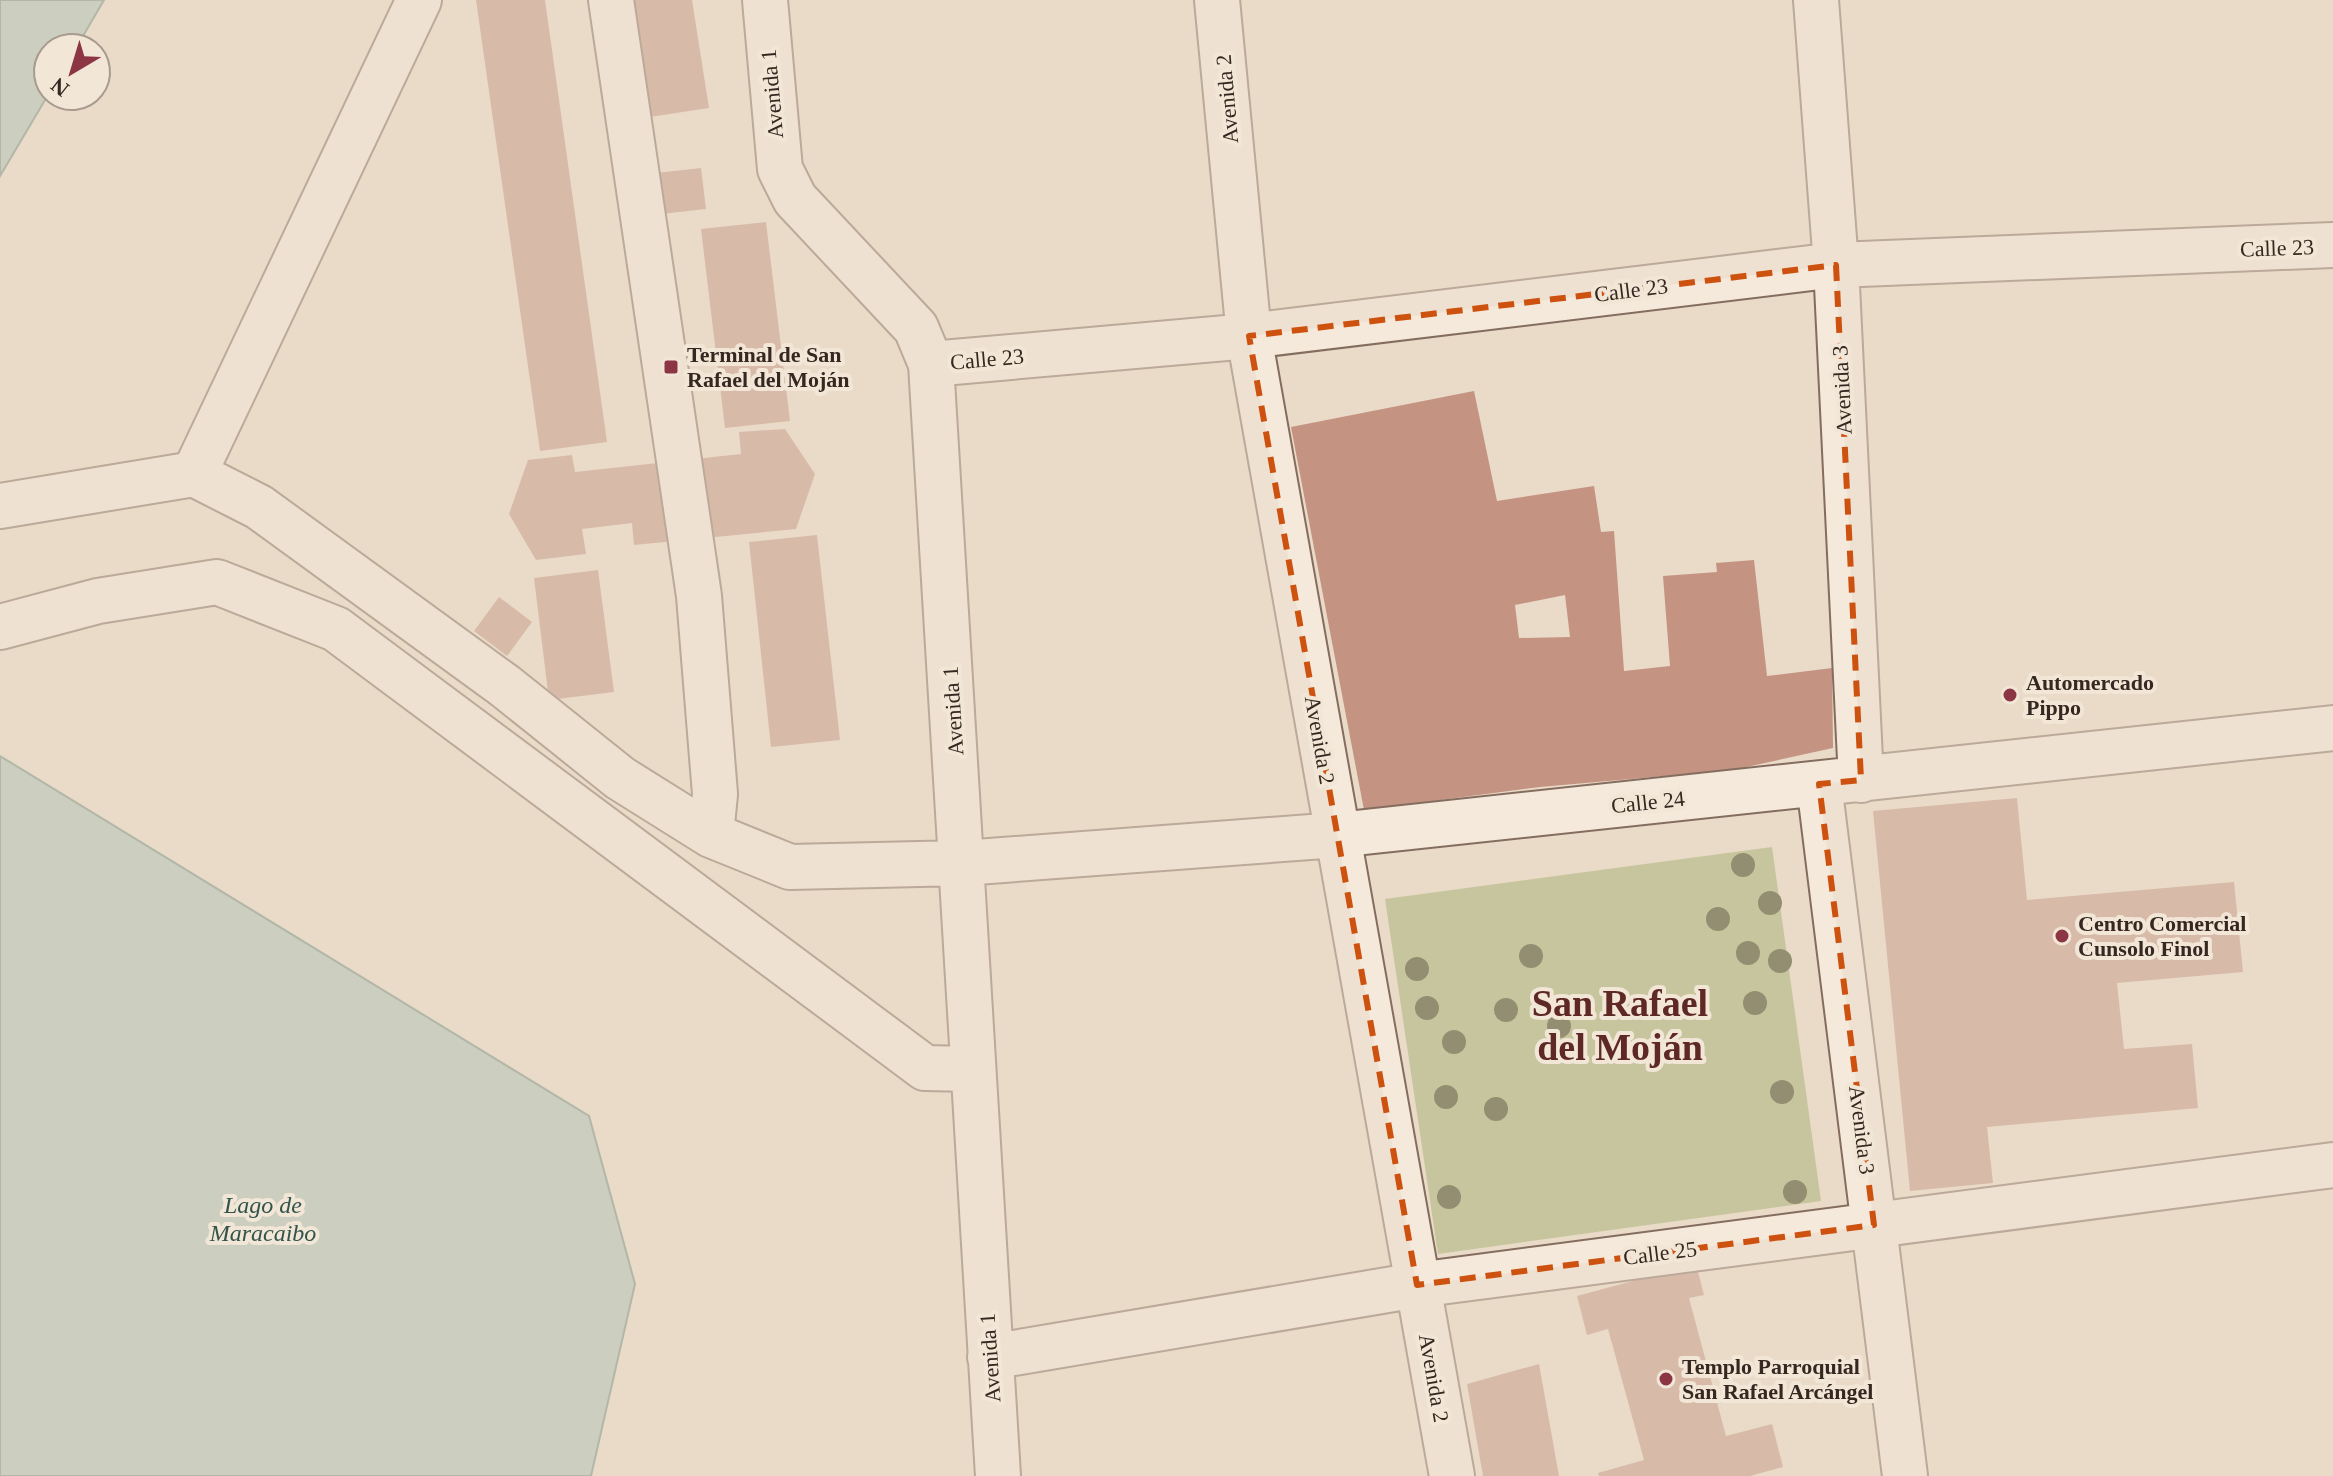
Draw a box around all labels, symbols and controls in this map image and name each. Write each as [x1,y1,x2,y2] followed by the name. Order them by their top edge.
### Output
[32,32,112,112] north arrow
[756,48,788,140] street label: Avenida 1
[1211,53,1243,145] street label: Avenida 2
[46,73,74,102] text: N
[2240,234,2314,262] street label: Calle 23
[1593,273,1669,307] street label: Calle 23
[687,342,850,392] place label: Terminal de San Rafael del Moján
[949,343,1025,375] street label: Calle 23
[1827,345,1857,435] street label: Avenida 3
[662,358,680,376] marker: Terminal de San Rafael del Moján
[937,666,969,756] street label: Avenida 1
[2026,670,2154,720] place label: Automercado Pippo
[2001,686,2019,704] marker: Automercado Pippo
[1300,694,1340,786] street label: Avenida 2
[1610,786,1686,818] street label: Calle 24
[2078,911,2246,961] place label: Centro Comercial Cunsolo Finol
[2053,927,2071,945] marker: Centro Comercial Cunsolo Finol
[1532,982,1708,1068] district label: San Rafael del Moján
[1844,1084,1880,1176] street label: Avenida 3
[209,1192,316,1246] water label: Lago de Maracaibo
[1622,1236,1698,1270] street label: Calle 25
[974,1313,1006,1403] street label: Avenida 1
[1414,1332,1454,1424] street label: Avenida 2
[1682,1354,1873,1404] place label: Templo Parroquial San Rafael Arcángel
[1657,1370,1675,1388] marker: Templo Parroquial San Rafael Arcángel

